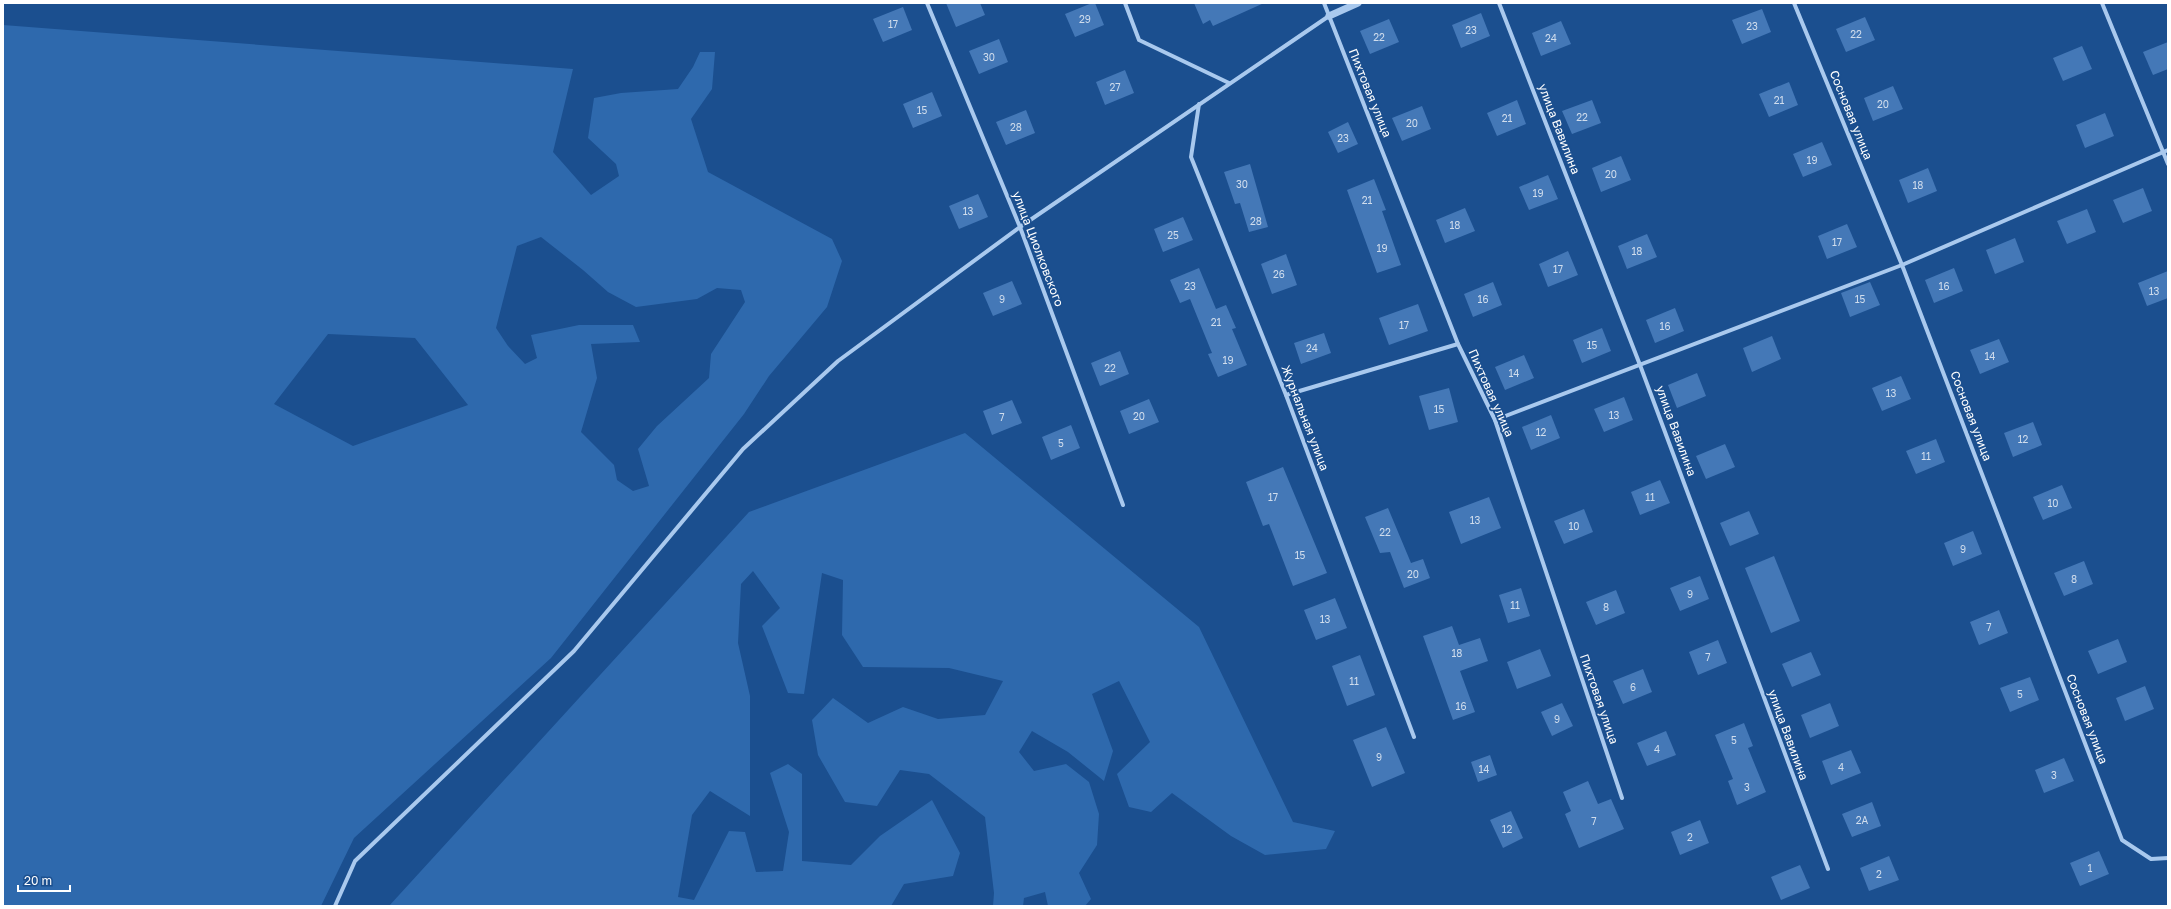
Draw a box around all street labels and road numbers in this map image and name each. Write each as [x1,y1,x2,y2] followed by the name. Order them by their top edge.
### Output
[1346,46,1395,139] street label: Пихтовая улица
[1827,68,1876,162] street label: Сосновая улица
[1535,82,1584,176] street label: улица Вавилина
[1010,189,1067,309] street label: улица Циолковского
[1465,347,1518,439] street label: Пихтовая улица
[1278,363,1332,473] street label: Журнальная улица
[1947,369,1995,463] street label: Сосновая улица
[1653,383,1700,478] street label: улица Вавилина
[1577,652,1622,746] street label: Пихтовая улица
[2063,672,2111,766] street label: Сосновая улица
[1765,687,1812,782] street label: улица Вавилина

